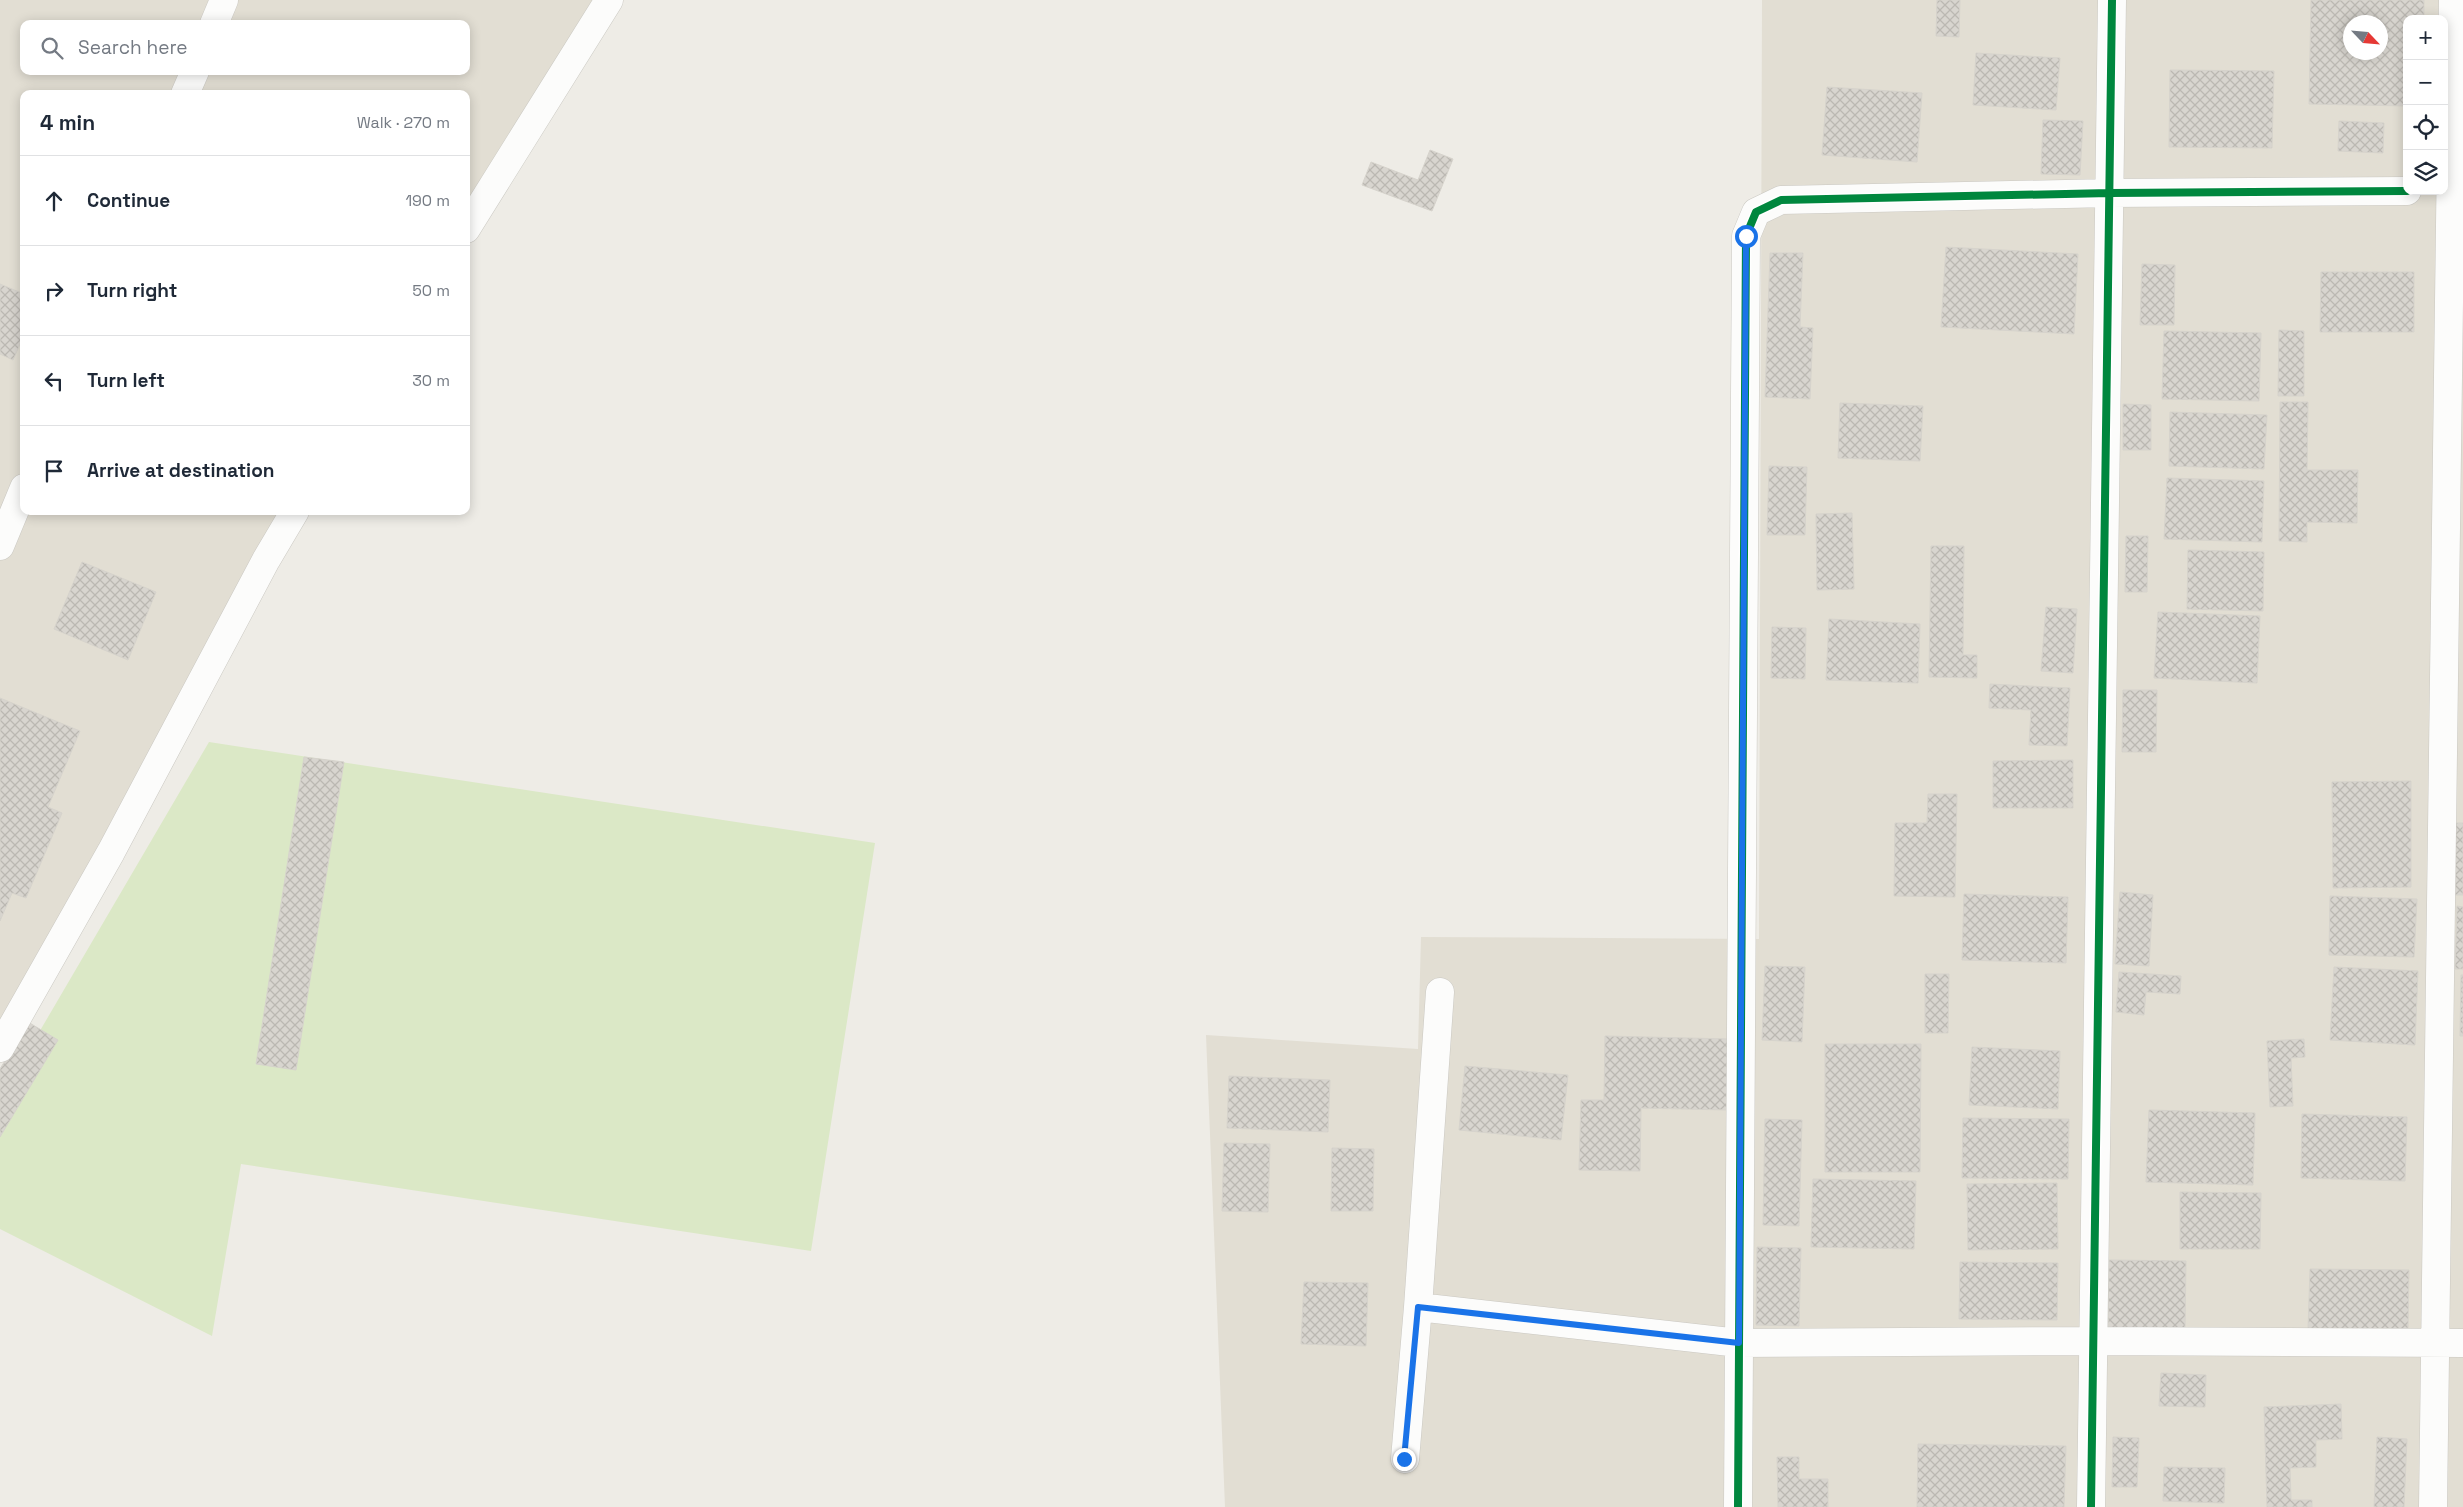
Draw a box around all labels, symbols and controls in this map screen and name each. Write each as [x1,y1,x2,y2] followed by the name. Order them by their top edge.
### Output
[2343,15,2388,60] north arrow
[2403,15,2448,195] map controls
[2403,15,2448,60] button: +
[20,20,470,75] search box
[38,34,66,62] icon: search
[78,35,188,60] text: Search here
[2403,60,2448,105] button: −
[2403,105,2448,150] button: locate
[40,109,95,136] text: 4 min
[357,112,450,133] text: Walk · 270 m
[2403,150,2448,195] button: layers
[40,187,68,215] icon: ahead
[87,188,170,213] text: Continue
[405,190,450,211] text: 190 m
[1735,225,1758,248] route start
[40,277,68,305] icon: right
[87,278,177,303] text: Turn right
[412,280,450,301] text: 50 m
[40,367,68,395] icon: left
[87,368,165,393] text: Turn left
[412,370,450,391] text: 30 m
[40,457,68,485] icon: arrive
[87,458,275,483] text: Arrive at destination
[1393,1448,1416,1471] route end

